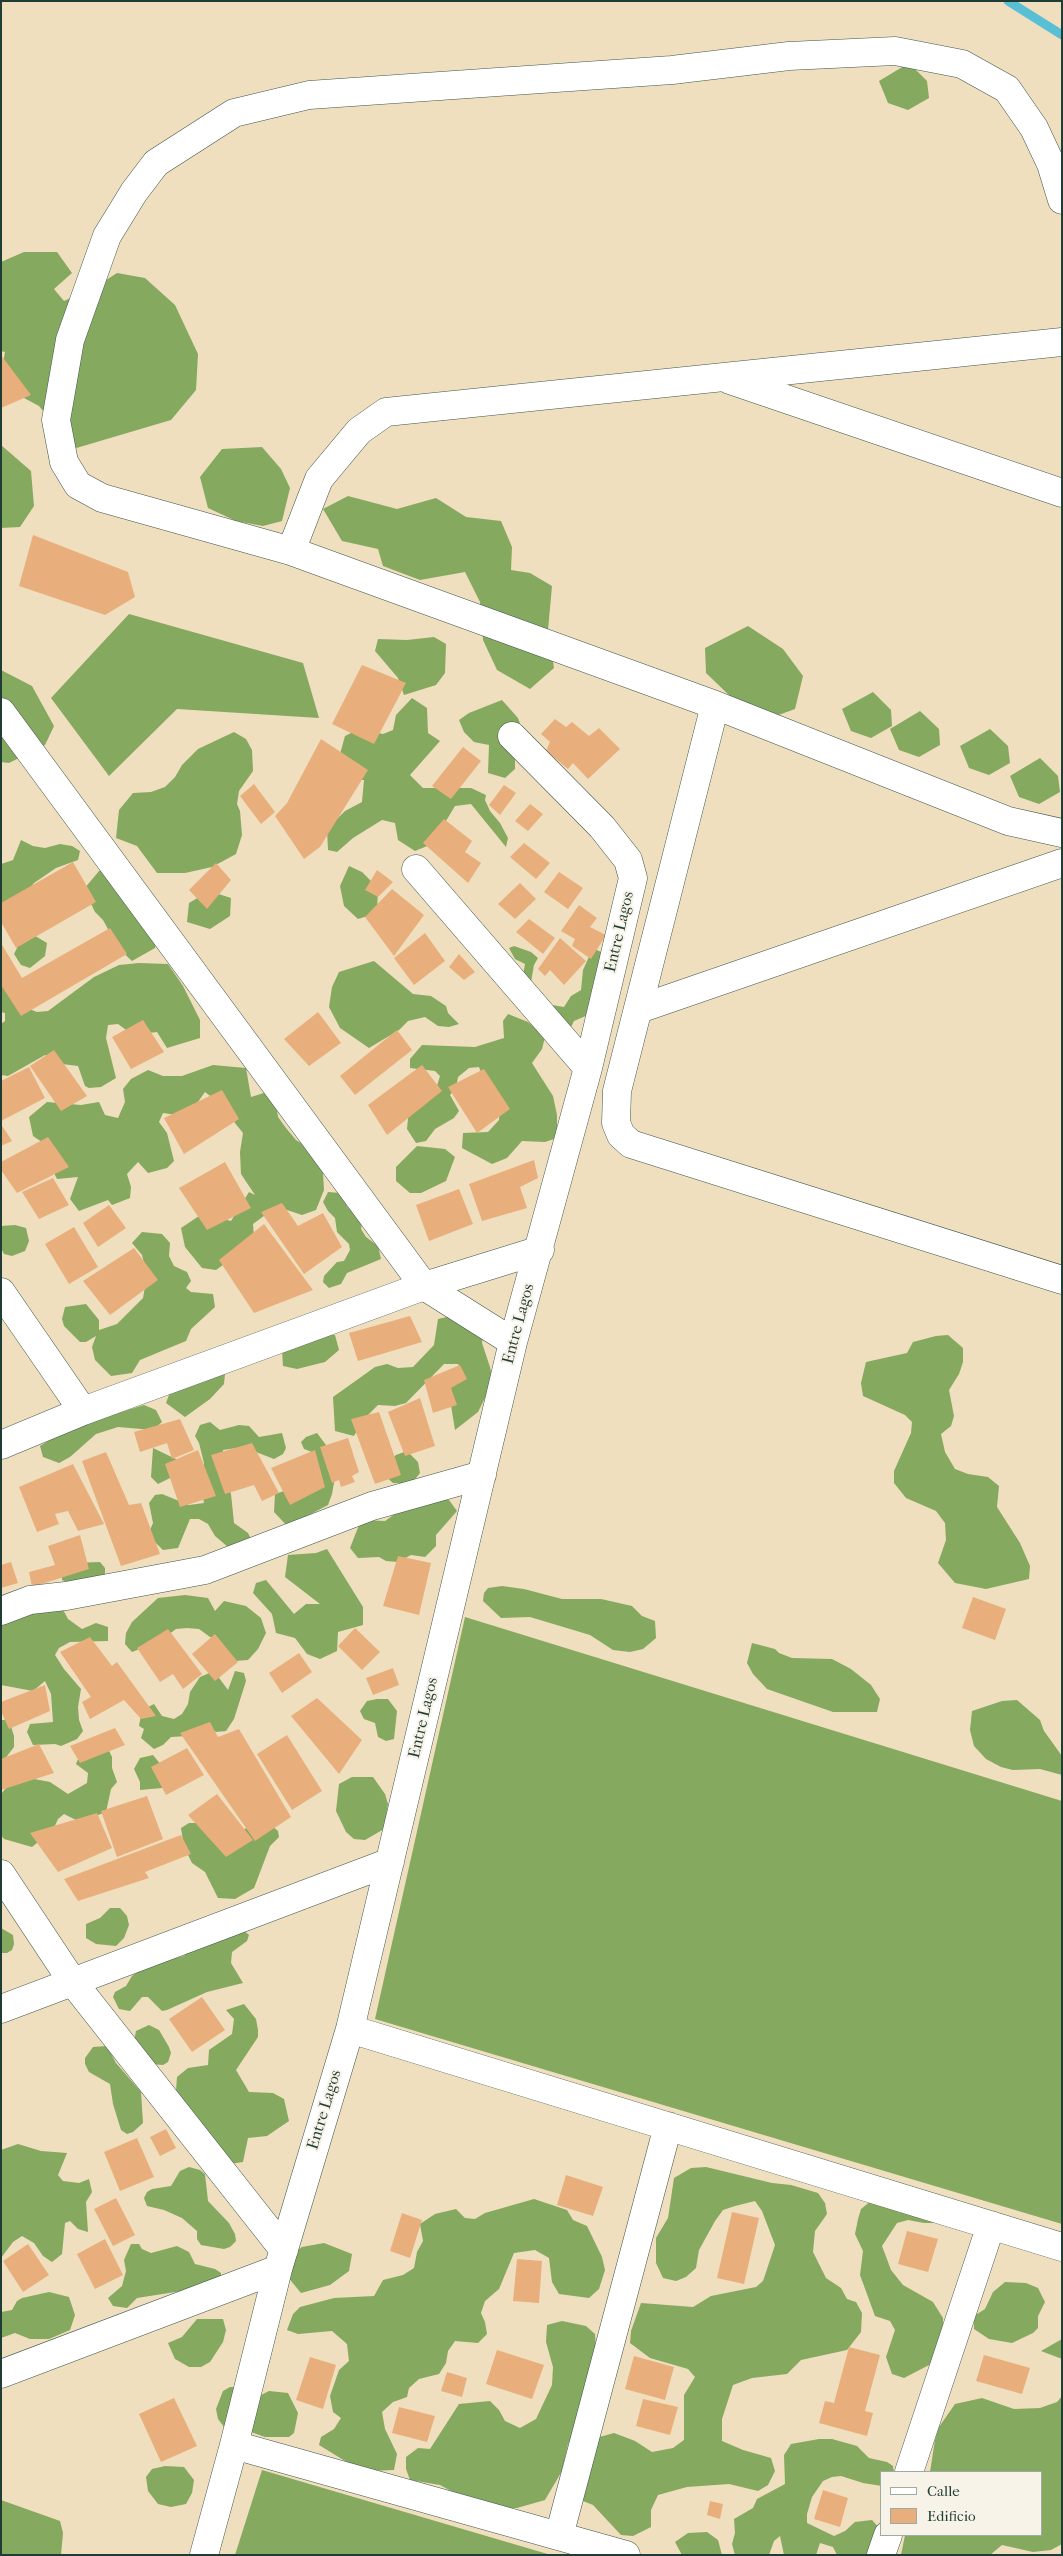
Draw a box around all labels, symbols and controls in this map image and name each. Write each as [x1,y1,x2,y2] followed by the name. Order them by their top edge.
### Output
[601,890,639,974] street label: Entre Lagos
[499,1282,539,1366] street label: Entre Lagos
[405,1676,443,1760] street label: Entre Lagos
[304,2068,346,2152] street label: Entre Lagos
[880,2471,1043,2536] legend
[927,2482,960,2500] text: Calle
[927,2507,976,2525] text: Edificio

